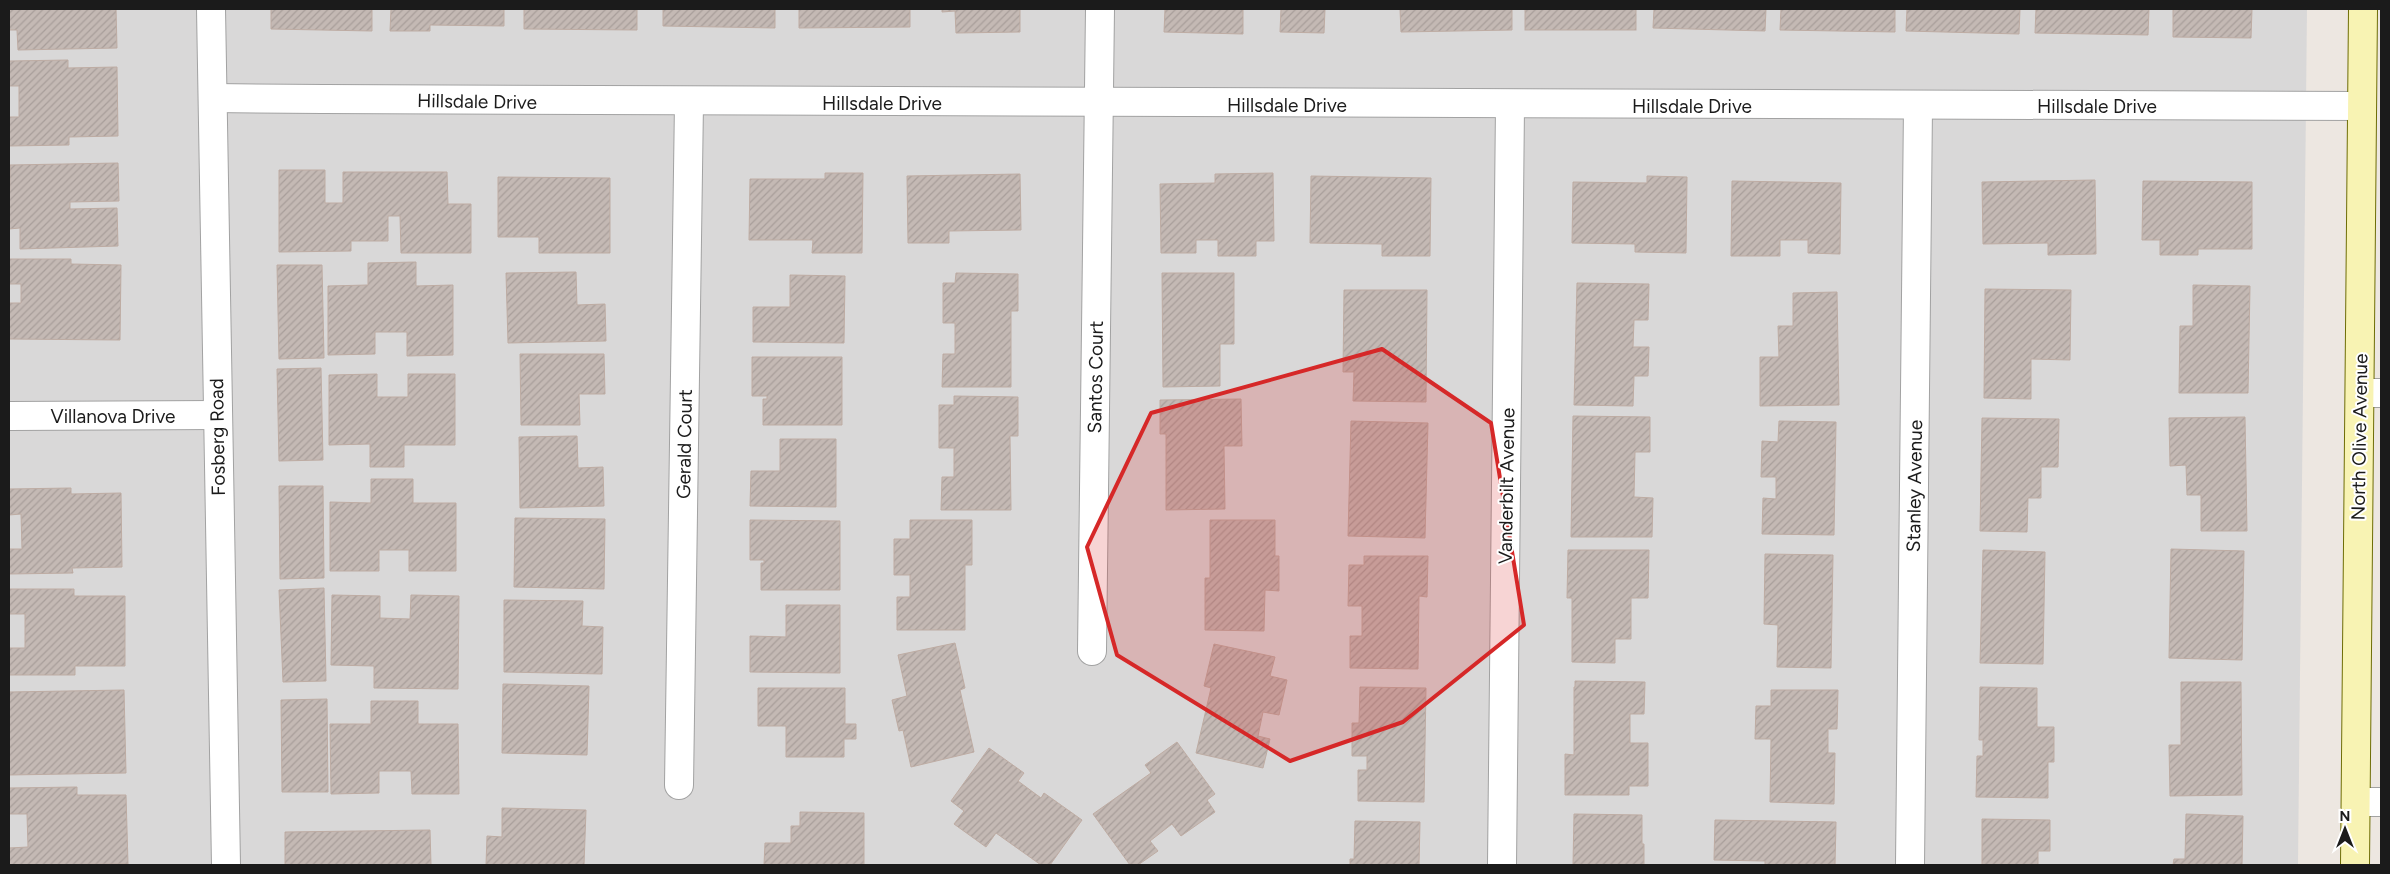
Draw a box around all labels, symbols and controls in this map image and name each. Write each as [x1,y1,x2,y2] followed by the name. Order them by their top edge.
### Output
[417,89,537,114] street label: Hillsdale Drive
[822,92,942,115] street label: Hillsdale Drive
[1227,94,1347,117] street label: Hillsdale Drive
[1632,95,1752,118] street label: Hillsdale Drive
[2037,95,2157,118] street label: Hillsdale Drive
[1083,321,1108,433] street label: Santos Court
[2347,353,2372,521] street label: North Olive Avenue
[205,378,230,496] street label: Fosberg Road
[672,389,697,499] street label: Gerald Court
[51,405,175,428] street label: Villanova Drive
[1494,408,1519,564] street label: Vanderbilt Avenue
[1902,420,1927,552] street label: Stanley Avenue
[2320,804,2370,854] north arrow
[2340,808,2350,825] text: N

